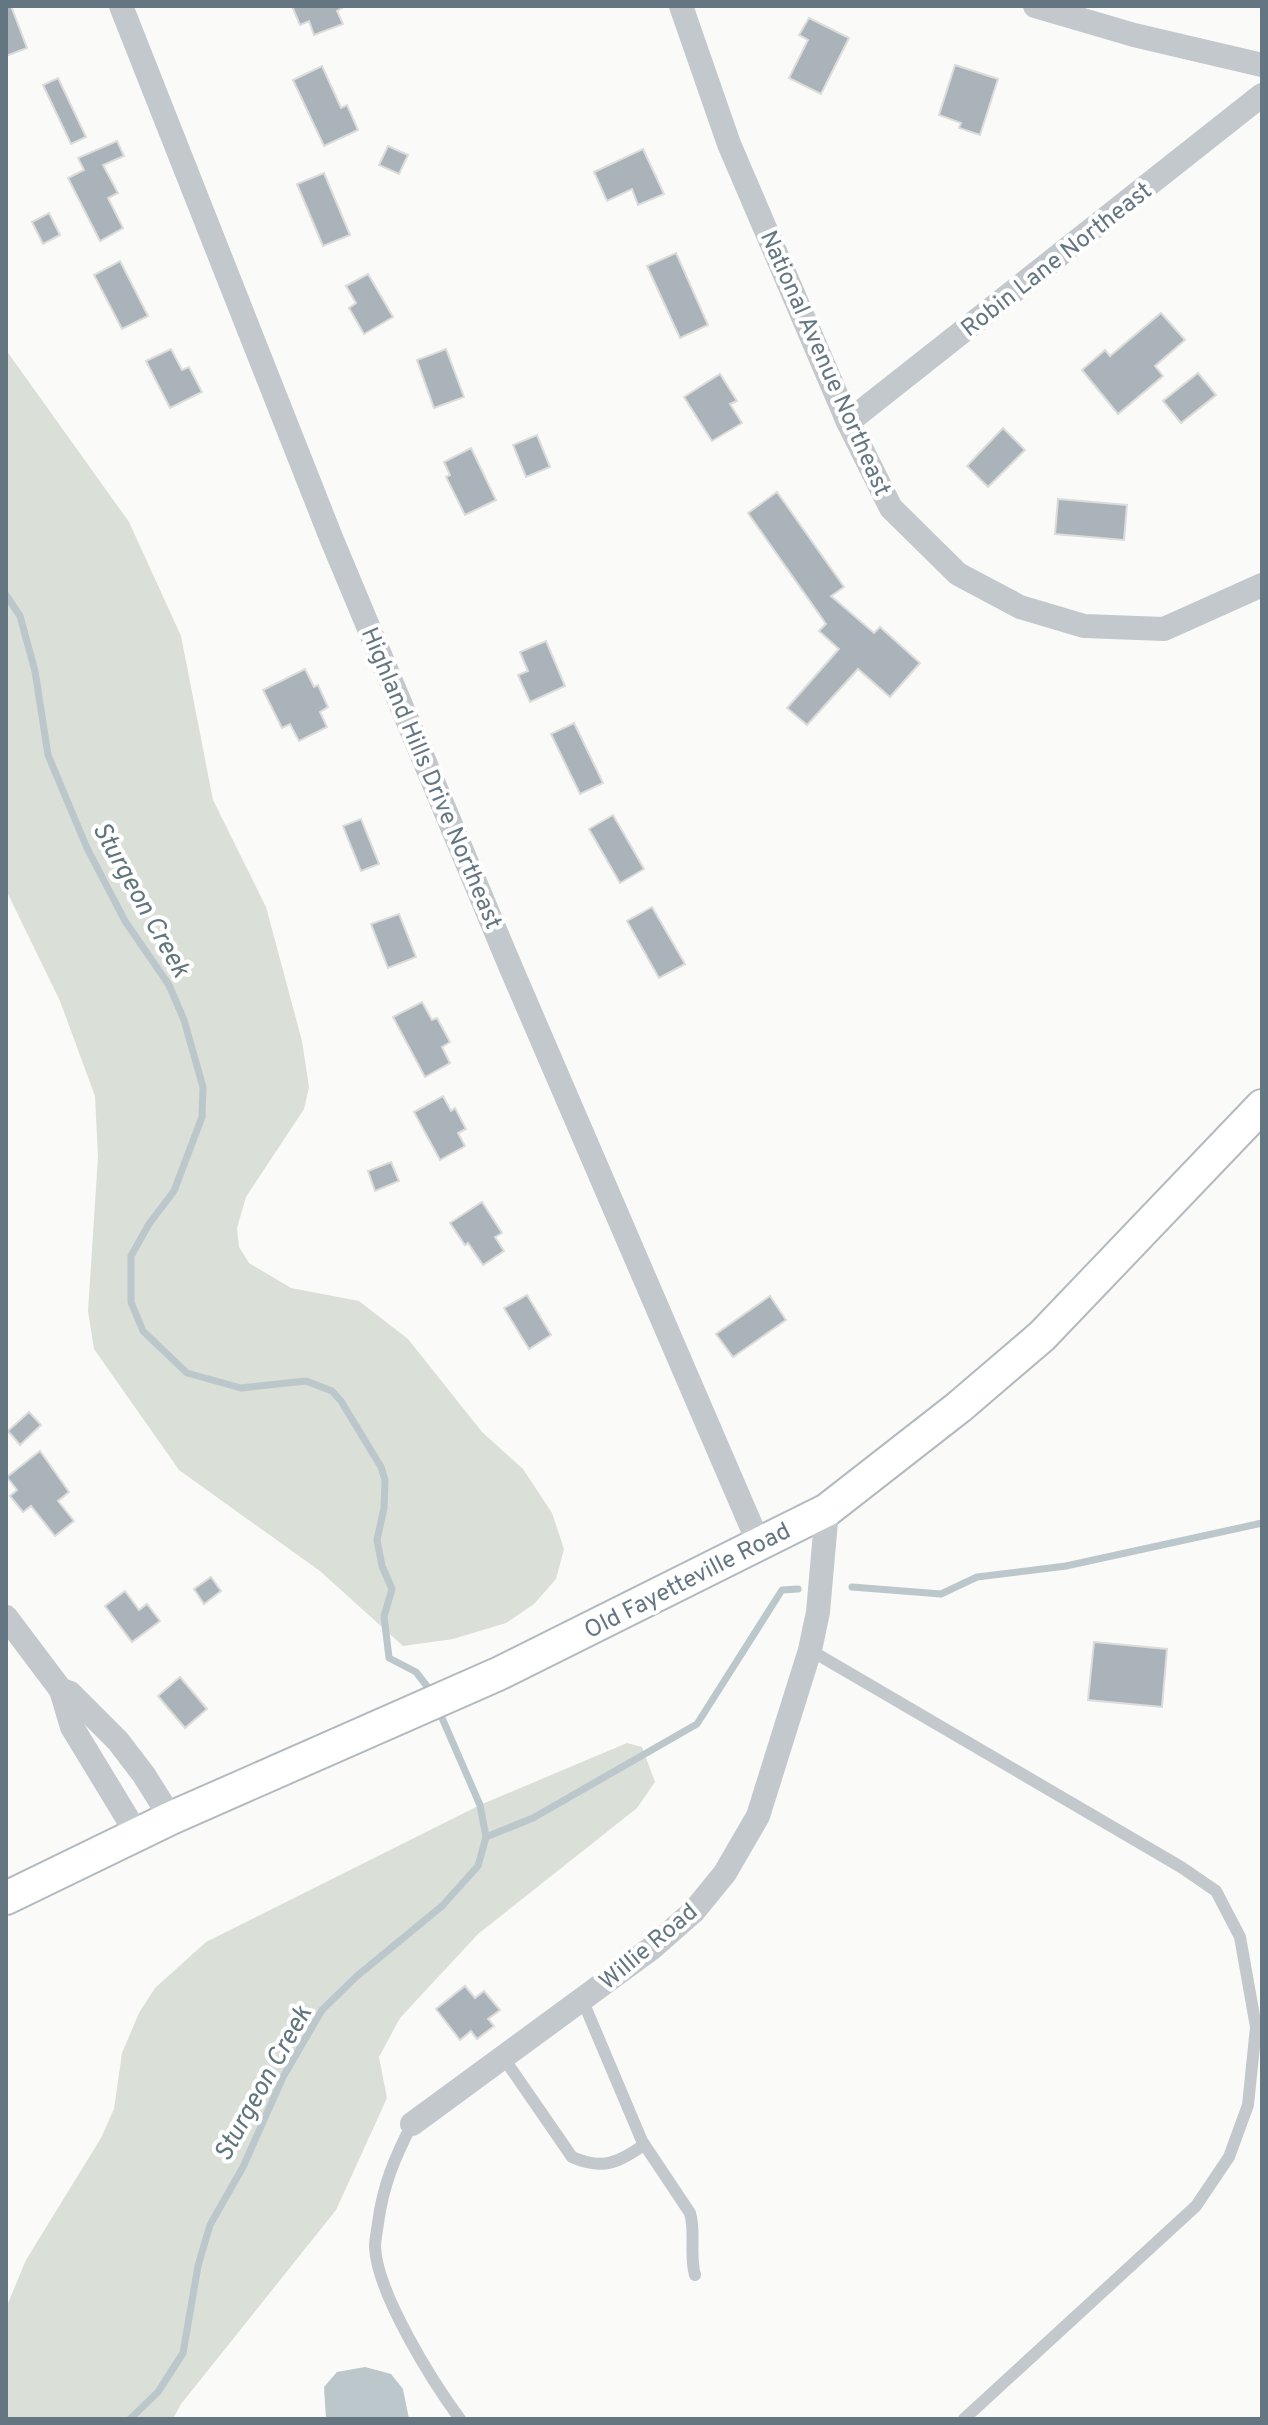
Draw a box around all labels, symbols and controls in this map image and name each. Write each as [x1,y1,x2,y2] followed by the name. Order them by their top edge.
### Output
[956,177,1159,345] street label: Robin Lane Northeast
[752,226,896,501] street label: National Avenue Northeast
[353,623,507,934] street label: Highland Hills Drive Northeast
[83,817,197,985] water label: Sturgeon Creek
[580,1517,796,1647] street label: Old Fayetteville Road
[594,1898,705,1997] street label: Willie Road
[208,2000,321,2168] water label: Sturgeon Creek

